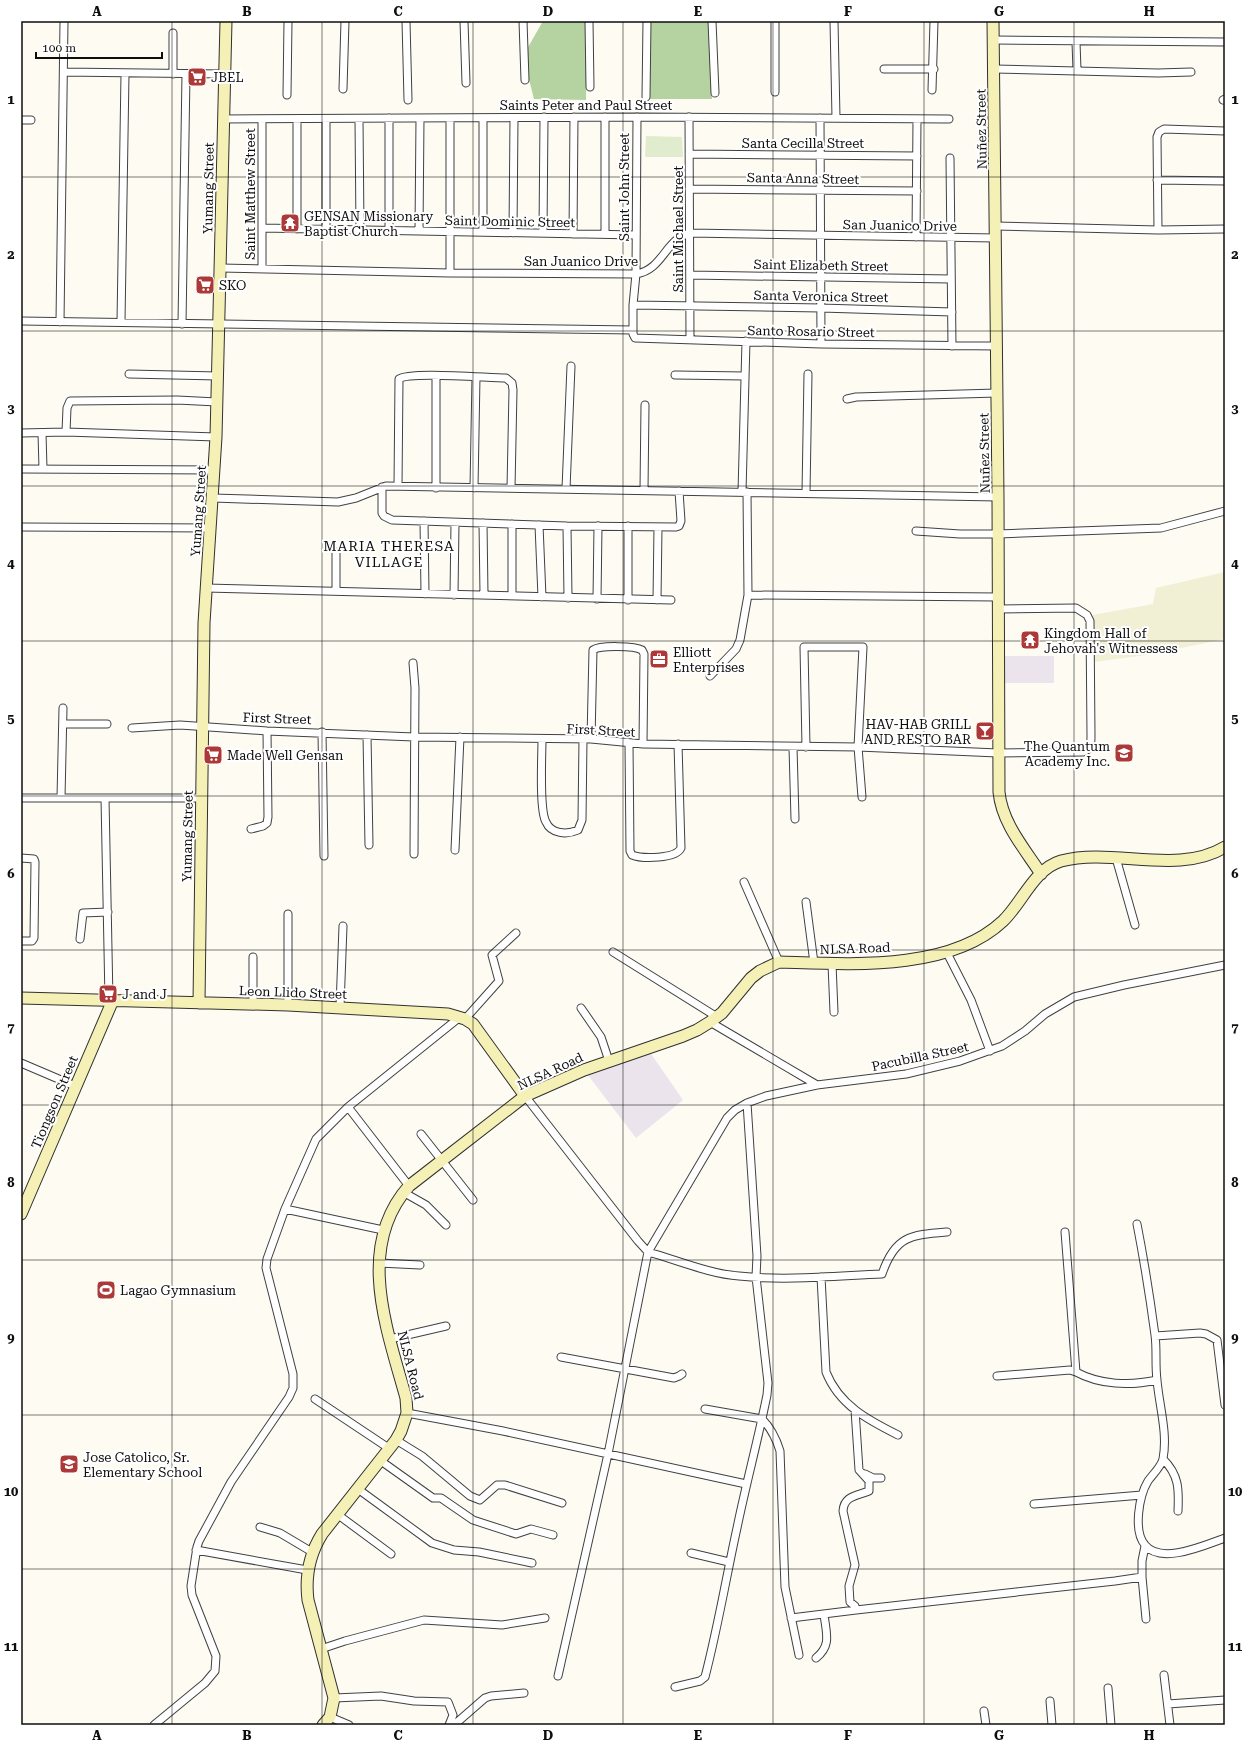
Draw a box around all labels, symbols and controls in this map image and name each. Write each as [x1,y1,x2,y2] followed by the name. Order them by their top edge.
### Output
[92,4,102,19] text: A
[242,4,252,19] text: B
[393,4,403,19] text: C
[543,4,553,19] text: D
[694,4,702,19] text: E
[844,4,852,19] text: F
[994,4,1004,19] text: G
[1144,4,1155,19] text: H
[36,34,162,60] scale bar
[42,41,76,55] text: 100 m
[186,66,208,88] supermarket icon: JBEL
[211,70,243,85] place label: JBEL
[973,88,990,169] street label: Nuñez Street
[7,92,15,107] text: 1
[1231,92,1239,107] text: 1
[500,98,672,113] street label: Saints Peter and Paul Street
[243,128,258,260] street label: Saint Matthew Street
[617,133,632,241] street label: Saint John Street
[742,136,864,151] street label: Santa Cecilla Street
[200,142,217,234] street label: Yumang Street
[671,166,686,292] street label: Saint Michael Street
[747,170,859,187] street label: Santa Anna Street
[304,209,434,239] place label: GENSAN Missionary Baptist Church
[279,212,301,234] temple icon: GENSAN Missionary Baptist Church
[445,213,575,230] street label: Saint Dominic Street
[843,217,957,234] street label: San Juanico Drive
[7,247,15,262] text: 2
[1231,247,1239,262] text: 2
[524,254,638,269] street label: San Juanico Drive
[753,257,889,274] street label: Saint Elizabeth Street
[194,274,216,296] supermarket icon: SKO
[219,278,246,293] place label: SKO
[753,288,889,305] street label: Santa Veronica Street
[747,323,875,340] street label: Santo Rosario Street
[7,401,15,416] text: 3
[1231,401,1239,416] text: 3
[976,412,993,493] street label: Nuñez Street
[188,465,209,557] street label: Yumang Street
[323,538,455,570] district label: MARIA THERESA VILLAGE
[7,556,15,571] text: 4
[1231,556,1239,571] text: 4
[1044,626,1178,656] place label: Kingdom Hall of Jehovah's Witnessess
[1019,629,1041,651] temple icon: Kingdom Hall of Jehovah's Witnessess
[673,645,744,675] place label: Elliott Enterprises
[648,648,670,670] office icon: Elliott Enterprises
[242,710,312,727] street label: First Street
[7,711,15,726] text: 5
[1231,711,1239,726] text: 5
[864,717,971,747] place label: HAV-HAB GRILL AND RESTO BAR
[974,720,996,742] bar icon: HAV-HAB GRILL AND RESTO BAR
[566,721,636,740] street label: First Street
[1024,739,1110,769] place label: The Quantum Academy Inc.
[1113,742,1135,764] school or university icon: The Quantum Academy Inc.
[202,744,224,766] supermarket icon: Made Well Gensan
[227,748,344,763] place label: Made Well Gensan
[179,790,196,882] street label: Yumang Street
[7,866,15,881] text: 6
[1231,866,1239,881] text: 6
[819,940,891,957] street label: NLSA Road
[97,983,119,1005] supermarket icon: J and J
[239,983,347,1002] street label: Leon Llido Street
[122,987,167,1002] place label: J and J
[7,1020,15,1035] text: 7
[1231,1020,1239,1035] text: 7
[870,1039,970,1074] street label: Pacubilla Street
[515,1049,586,1093] street label: NLSA Road
[28,1053,81,1151] street label: Tiongson Street
[7,1175,15,1190] text: 8
[1231,1175,1239,1190] text: 8
[95,1279,117,1301] sports icon: Lagao Gymnasium
[120,1283,236,1298] place label: Lagao Gymnasium
[395,1329,427,1402] street label: NLSA Road
[7,1330,15,1345] text: 9
[1231,1330,1239,1345] text: 9
[83,1450,202,1480] place label: Jose Catolico, Sr. Elementary School
[58,1453,80,1475] school or university icon: Jose Catolico, Sr. Elementary School
[4,1484,18,1499] text: 10
[1228,1484,1242,1499] text: 10
[4,1639,18,1654] text: 11
[1228,1639,1242,1654] text: 11
[92,1728,102,1743] text: A
[242,1728,252,1743] text: B
[393,1728,403,1743] text: C
[543,1728,553,1743] text: D
[694,1728,702,1743] text: E
[844,1728,852,1743] text: F
[994,1728,1004,1743] text: G
[1144,1728,1155,1743] text: H

